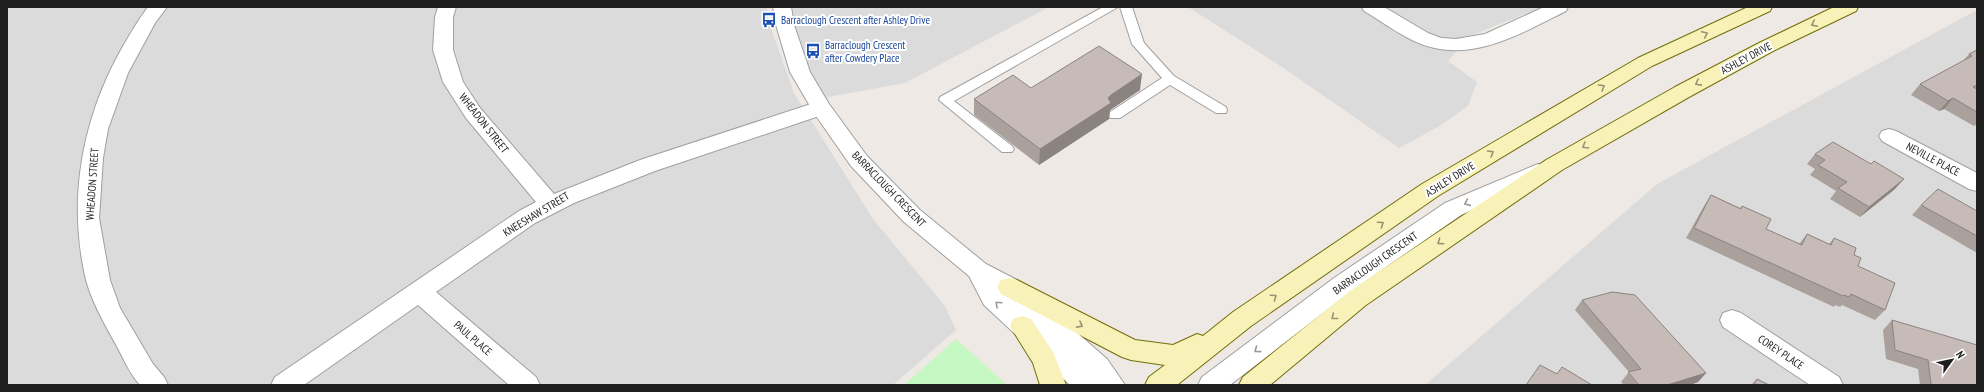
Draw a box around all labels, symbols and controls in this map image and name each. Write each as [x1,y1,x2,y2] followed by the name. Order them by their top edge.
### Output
[760,11,778,29] bus stop icon: Barraclough Crescent after Ashley Drive
[781,13,930,27] place label: Barraclough Crescent after Ashley Drive
[1811,19,1818,27] one-way arrow
[1701,31,1709,39] one-way arrow
[825,38,905,65] place label: Barraclough Crescent after Cowdery Place
[1718,39,1774,77] street label: ASHLEY DRIVE
[804,42,822,60] bus stop icon: Barraclough Crescent after Cowdery Place
[1695,79,1703,86] one-way arrow
[1598,85,1606,92] one-way arrow
[456,90,512,156] street label: WHEADON STREET
[1904,139,1962,179] street label: NEVILLE PLACE
[1582,142,1589,149] one-way arrow
[82,147,102,221] street label: WHEADON STREET
[849,148,929,230] street label: BARRACLOUGH CRESCENT
[1487,151,1494,158] one-way arrow
[1423,158,1478,200] street label: ASHLEY DRIVE
[500,189,572,239] street label: KNEESHAW STREET
[1463,198,1471,206] one-way arrow
[1377,222,1384,229] one-way arrow
[1330,228,1420,298] street label: BARRACLOUGH CRESCENT
[1438,237,1445,244] one-way arrow
[1270,294,1277,302] one-way arrow
[996,302,1003,309] one-way arrow
[1332,312,1339,319] one-way arrow
[451,318,495,359] street label: PAUL PLACE
[1076,320,1083,328] one-way arrow
[1755,332,1807,373] street label: COREY PLACE
[1932,340,1972,380] north arrow
[1255,345,1262,352] one-way arrow
[1953,348,1968,361] text: N

